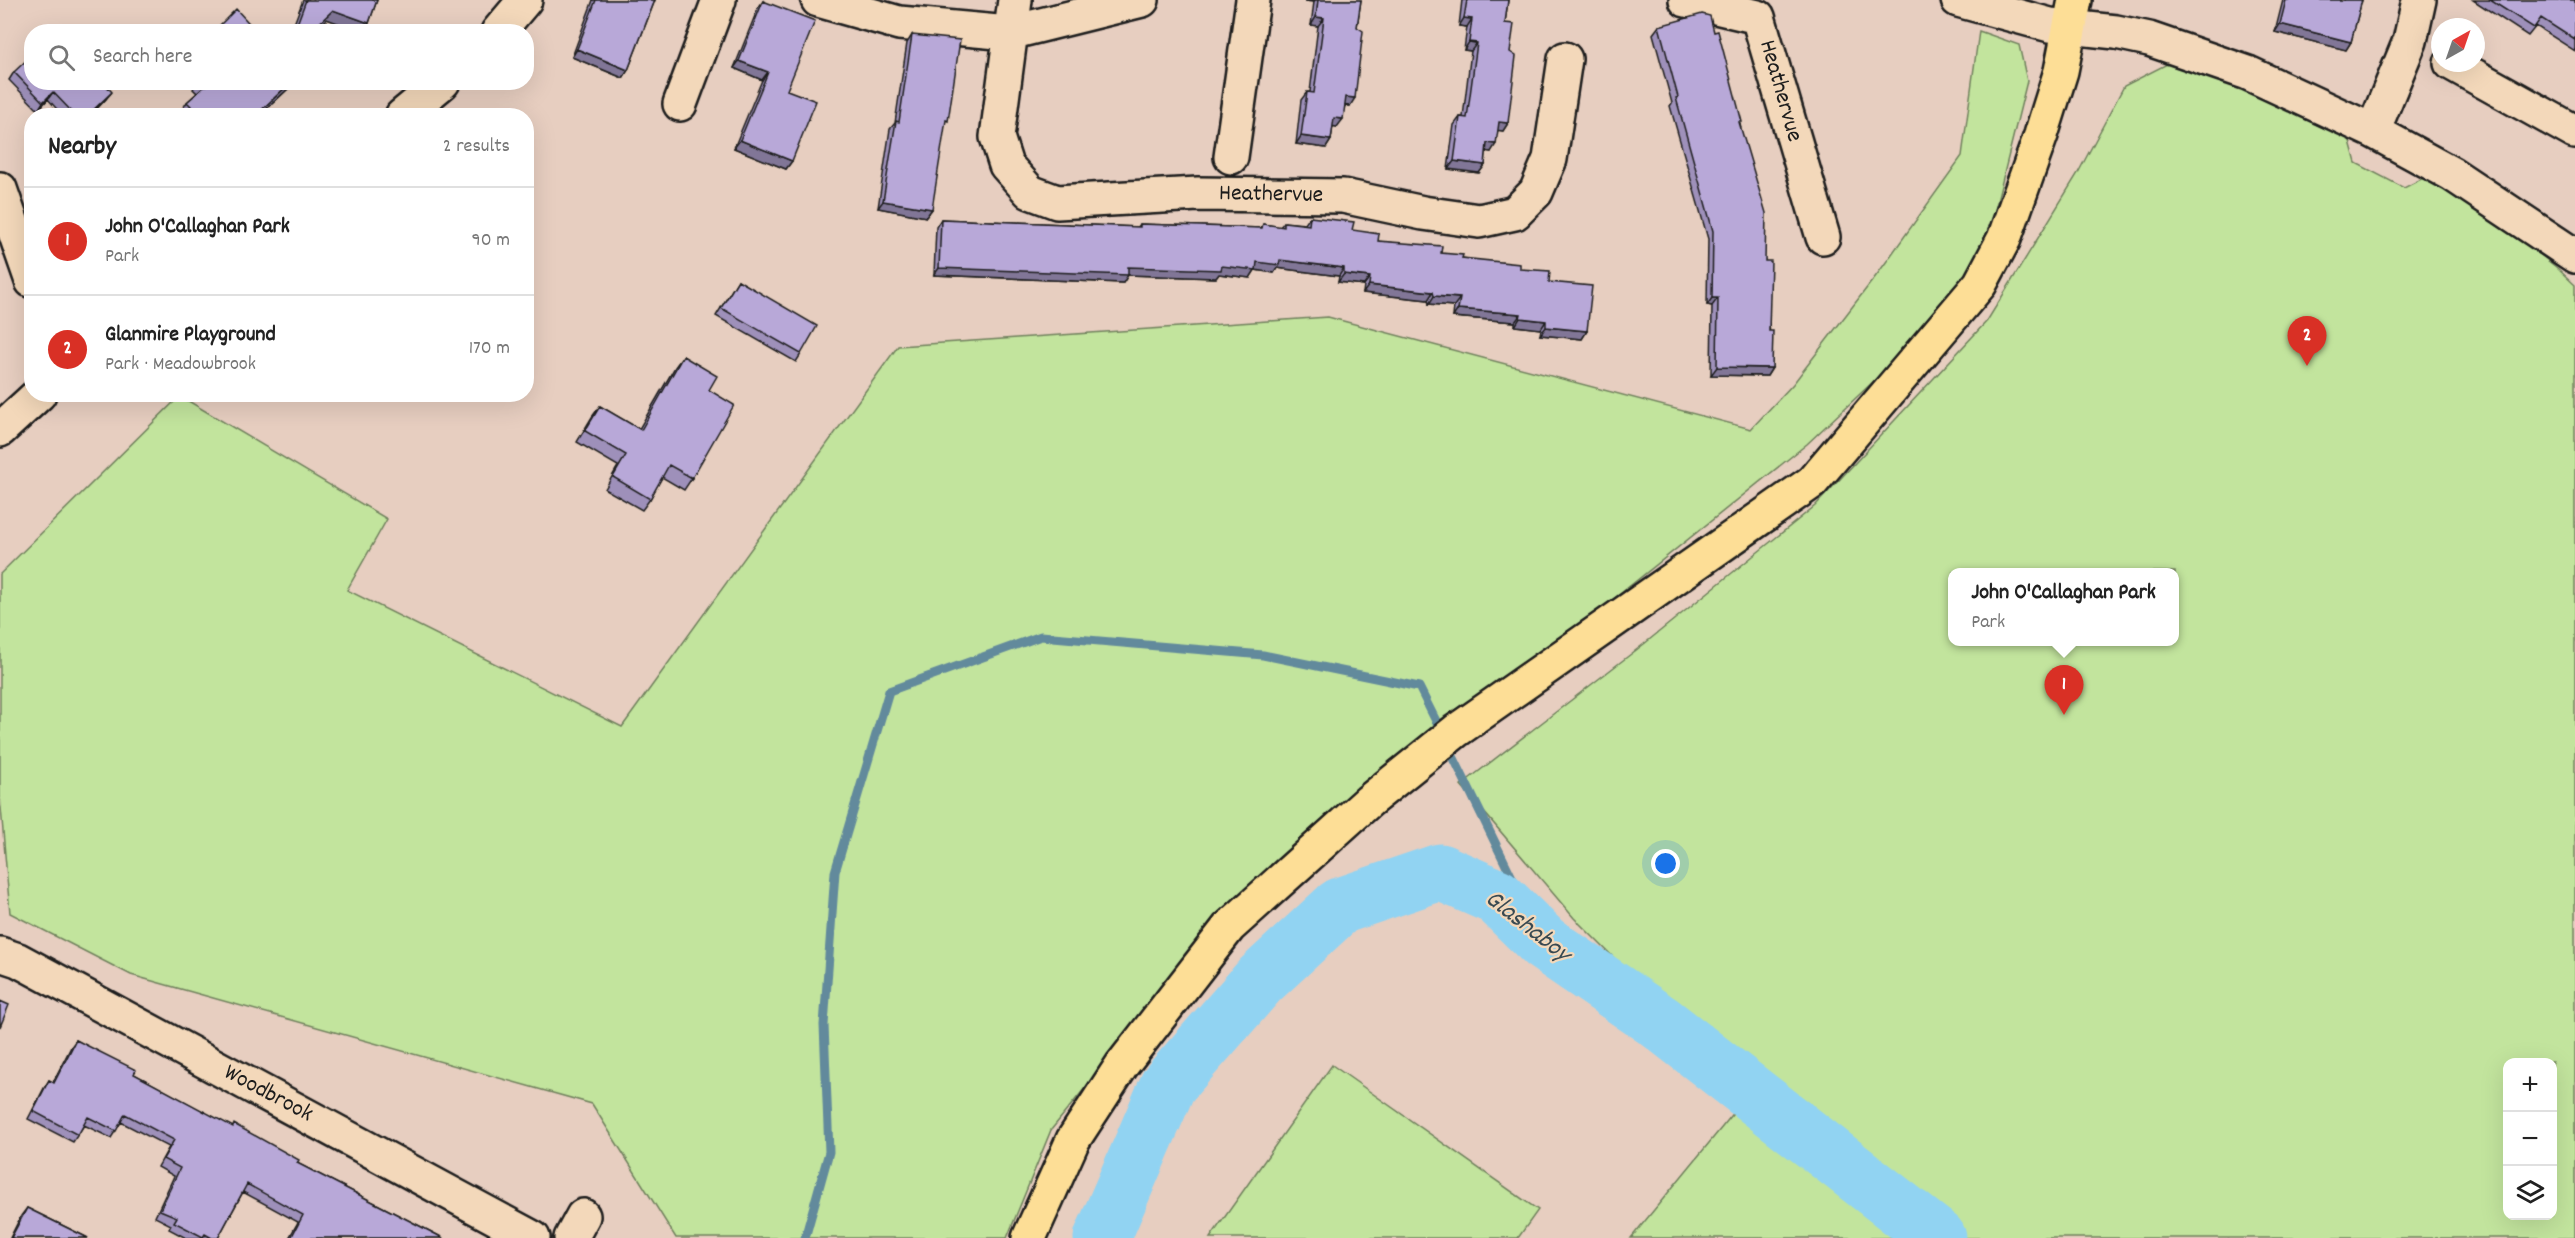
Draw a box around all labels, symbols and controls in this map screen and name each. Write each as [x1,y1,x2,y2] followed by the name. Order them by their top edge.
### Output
[2431,18,2485,72] north arrow
[24,24,534,90] search box
[1749,36,1811,146] street label: Heathervue
[45,41,78,74] icon: search
[93,42,192,73] text: Search here
[48,129,116,166] text: Nearby
[443,133,510,161] text: 2 results
[1219,177,1323,213] street label: Heathervue
[105,212,290,243] text: John O'Callaghan Park
[65,227,70,255] text: 1
[472,227,510,255] text: 90 m
[105,243,139,271] text: Park
[2288,316,2326,366] pin: 2
[105,320,276,351] text: Glanmire Playground
[63,335,72,363] text: 2
[469,335,510,363] text: 170 m
[105,351,256,379] text: Park · Meadowbrook
[1948,568,2179,646] popup
[1971,578,2156,609] text: John O'Callaghan Park
[1971,609,2005,637] text: Park
[2044,666,2084,715] pin: 1
[1651,849,1680,878] your location
[1476,882,1580,974] water label: Glashaboy
[217,1056,319,1132] street label: Woodbrook
[2503,1058,2557,1220] map controls
[2503,1058,2557,1112] button: +
[2503,1112,2557,1166] button: −
[2503,1166,2557,1220] button: layers

